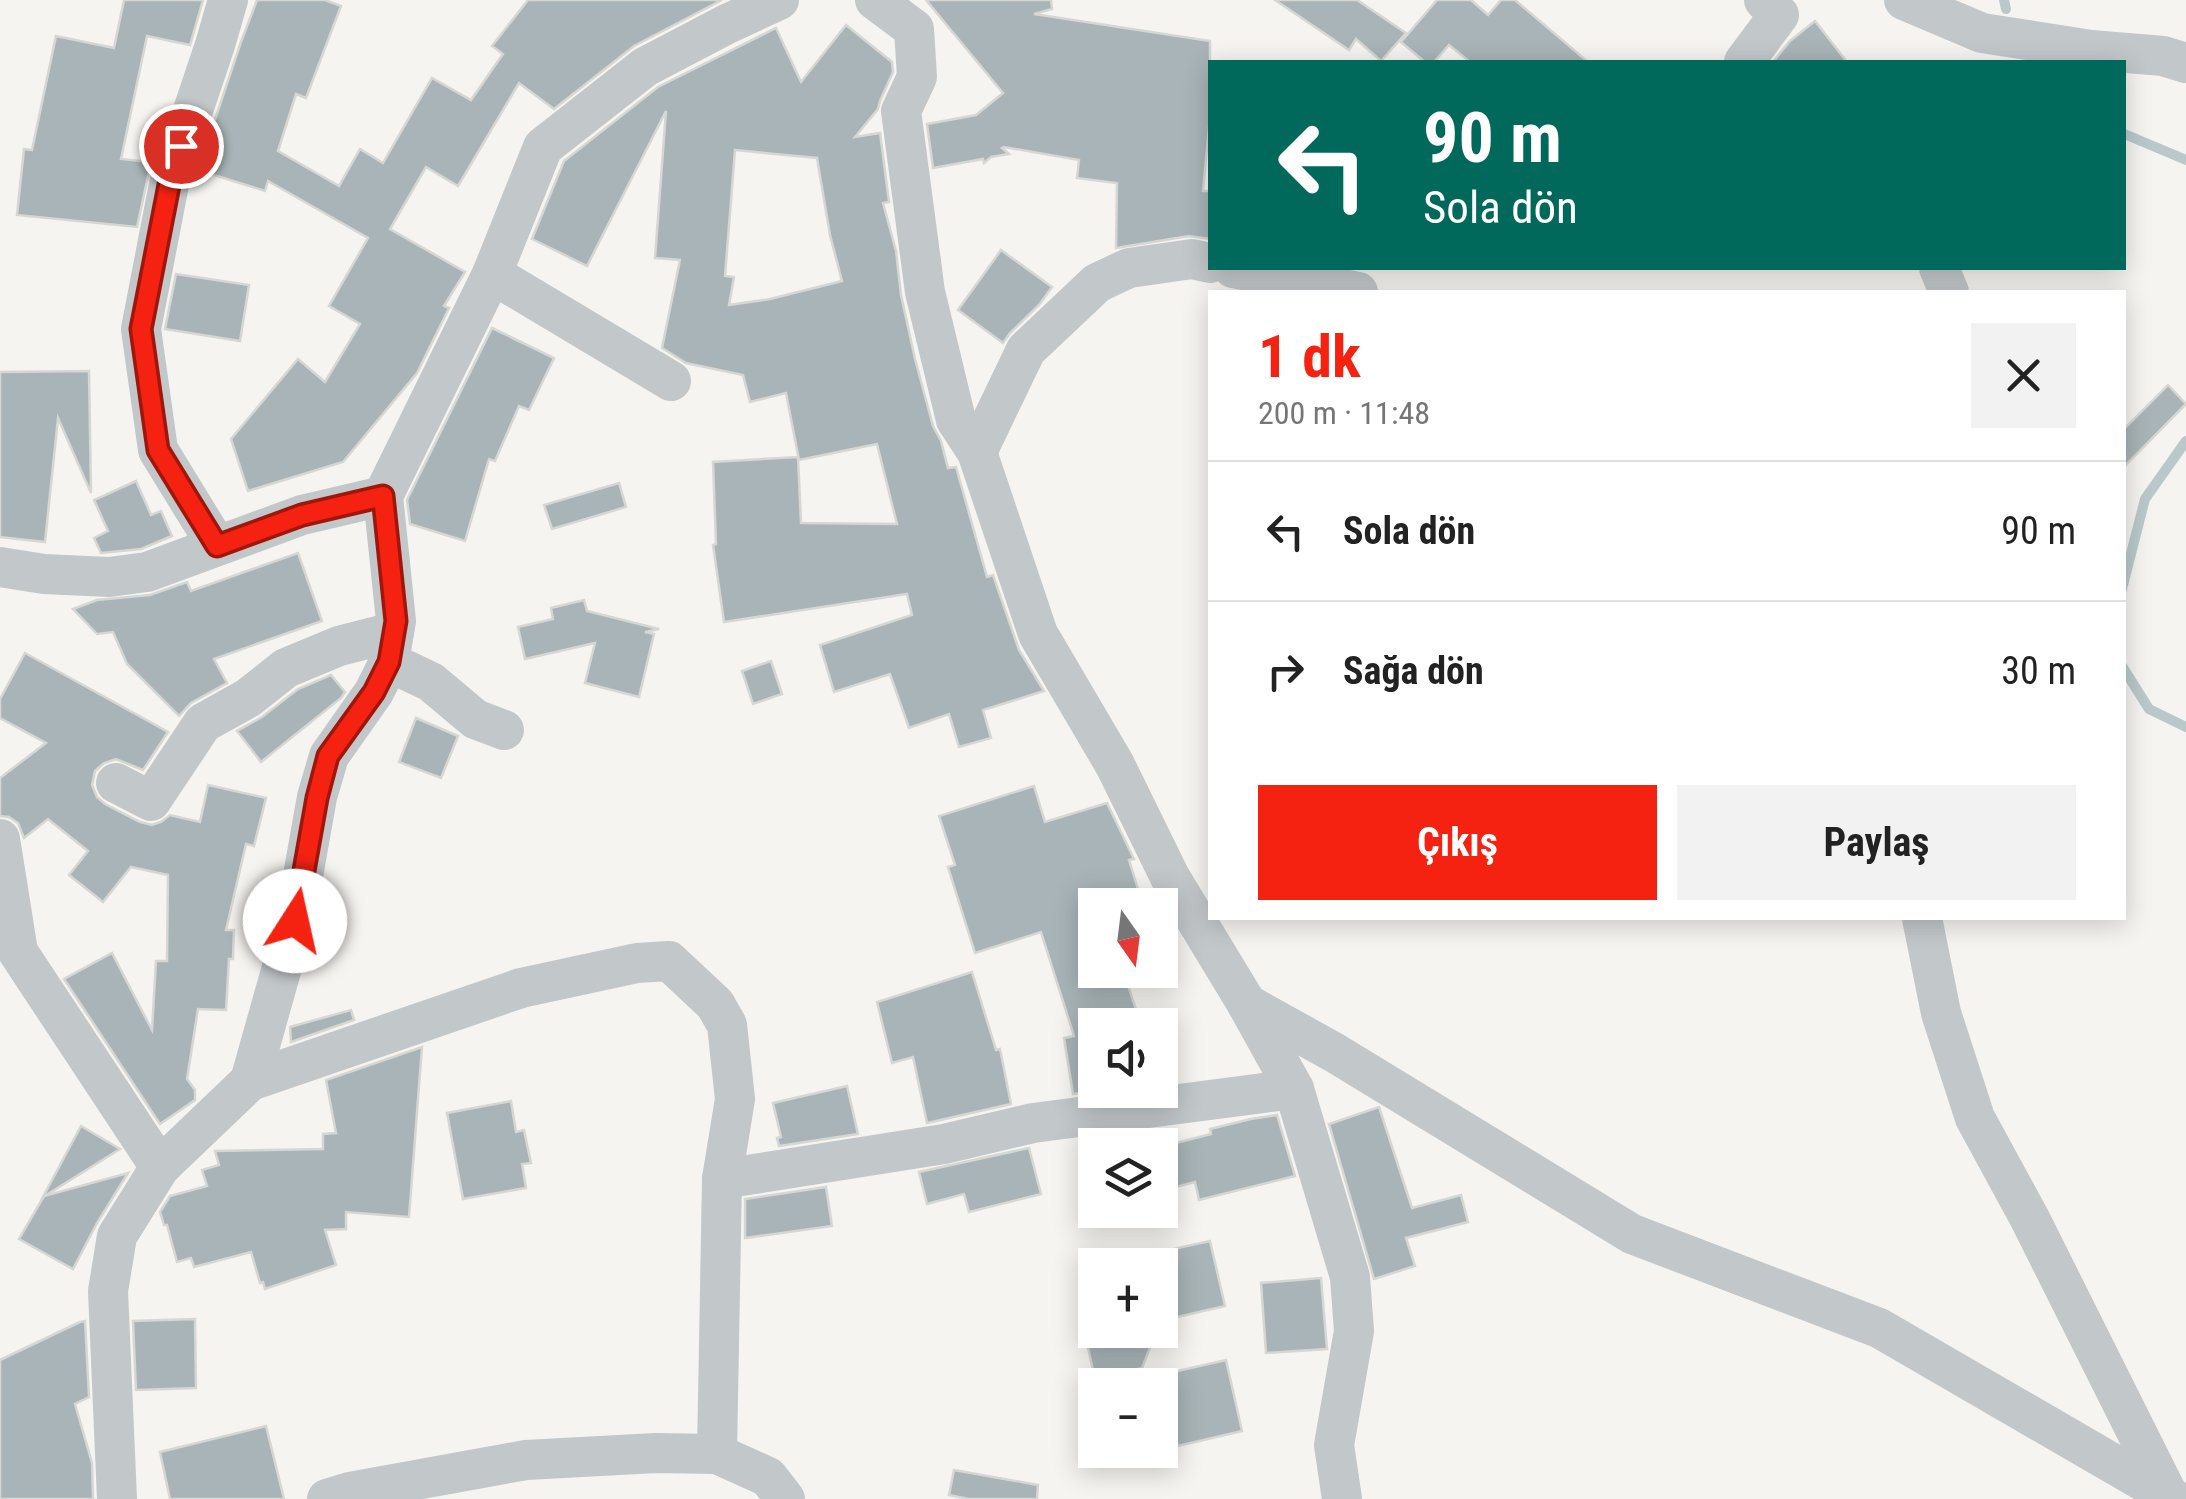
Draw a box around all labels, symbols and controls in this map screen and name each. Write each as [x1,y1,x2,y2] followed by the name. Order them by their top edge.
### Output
[1423,97,1562,179] text: 90 m
[1258,100,1388,230] icon: left
[139,104,224,189] pin
[154,119,209,174] icon: arrive
[1423,181,1578,234] text: Sola dön
[1258,321,1361,392] text: 1 dk
[1971,323,2076,428] button: close
[1258,394,1430,432] text: 200 m · 11:48
[1258,504,1313,559] icon: left
[1343,509,1475,553] text: Sola dön
[2001,509,2076,553] text: 90 m
[1258,644,1313,699] icon: right
[1343,649,1484,693] text: Sağa dön
[2001,649,2076,693] text: 30 m
[1258,785,1657,900] button: Çıkış
[1677,785,2076,900] button: Paylaş
[243,869,347,973] position arrow
[1078,888,1178,988] north arrow
[1078,888,1178,1468] map controls
[1078,1008,1178,1108] button: sound
[1078,1128,1178,1228] button: layers
[1078,1248,1178,1348] button: +
[1078,1368,1178,1468] button: −

